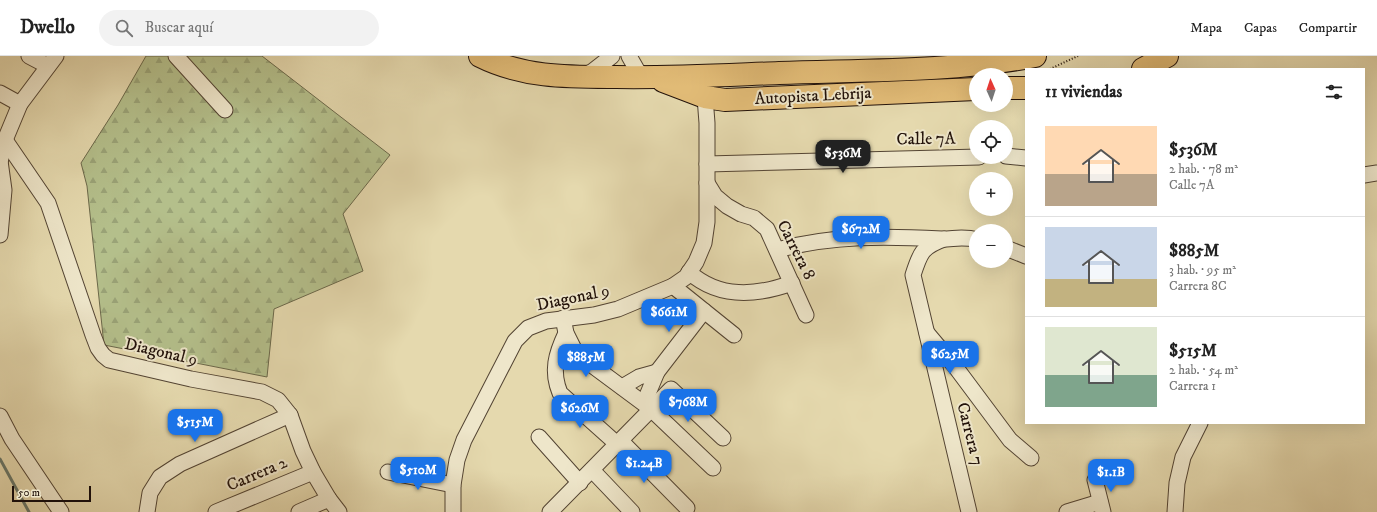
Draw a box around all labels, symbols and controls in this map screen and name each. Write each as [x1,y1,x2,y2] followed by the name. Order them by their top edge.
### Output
[99,10,379,46] search box
[20,16,75,39] text: Dwello
[113,17,135,39] icon: search
[145,18,213,37] text: Buscar aquí
[1190,19,1222,37] text: Mapa
[1244,19,1277,37] text: Capas
[1299,19,1357,37] text: Compartir
[969,68,1013,112] north arrow
[969,68,1013,268] map controls
[1045,81,1122,103] text: 11 viviendas
[1323,81,1345,103] icon: filters
[754,82,873,110] street label: Autopista Lebrija
[969,120,1013,164] button: locate
[896,127,956,151] street label: Calle 7A
[1169,139,1217,161] text: $536M
[815,140,871,174] pin: $536M
[1077,142,1125,190] icon: home
[824,145,862,161] text: $536M
[1169,161,1238,177] text: 2 hab. · 78 m²
[969,172,1013,216] button: +
[1169,177,1214,193] text: Calle 7A
[833,216,889,250] pin: $672M
[772,217,820,283] street label: Carrera 8
[842,221,880,237] text: $672M
[969,224,1013,268] button: −
[1169,240,1219,262] text: $885M
[1077,243,1125,291] icon: home
[1169,262,1236,278] text: 3 hab. · 95 m²
[1169,278,1227,294] text: Carrera 8C
[534,280,612,316] street label: Diagonal 9
[641,299,697,333] pin: $661M
[650,304,688,320] text: $661M
[122,333,200,371] street label: Diagonal 9
[1169,340,1217,362] text: $515M
[922,341,978,375] pin: $625M
[1077,343,1125,391] icon: home
[558,344,614,378] pin: $885M
[931,346,969,362] text: $625M
[567,349,605,365] text: $885M
[1169,362,1238,378] text: 2 hab. · 54 m²
[1169,378,1216,394] text: Carrera 1
[660,389,716,423] pin: $768M
[668,394,708,410] text: $768M
[552,395,608,429] pin: $626M
[561,400,599,416] text: $626M
[952,400,988,468] street label: Carrera 7
[167,409,223,443] pin: $515M
[177,414,213,430] text: $515M
[611,450,677,484] pin: $1.24B
[223,451,291,497] street label: Carrera 2
[625,455,663,471] text: $1.24B
[390,457,446,491] pin: $510M
[1083,459,1139,493] pin: $1.1B
[399,462,437,478] text: $510M
[1097,464,1125,480] text: $1.1B
[12,484,91,503] scale bar
[18,486,40,500] text: 50 m

